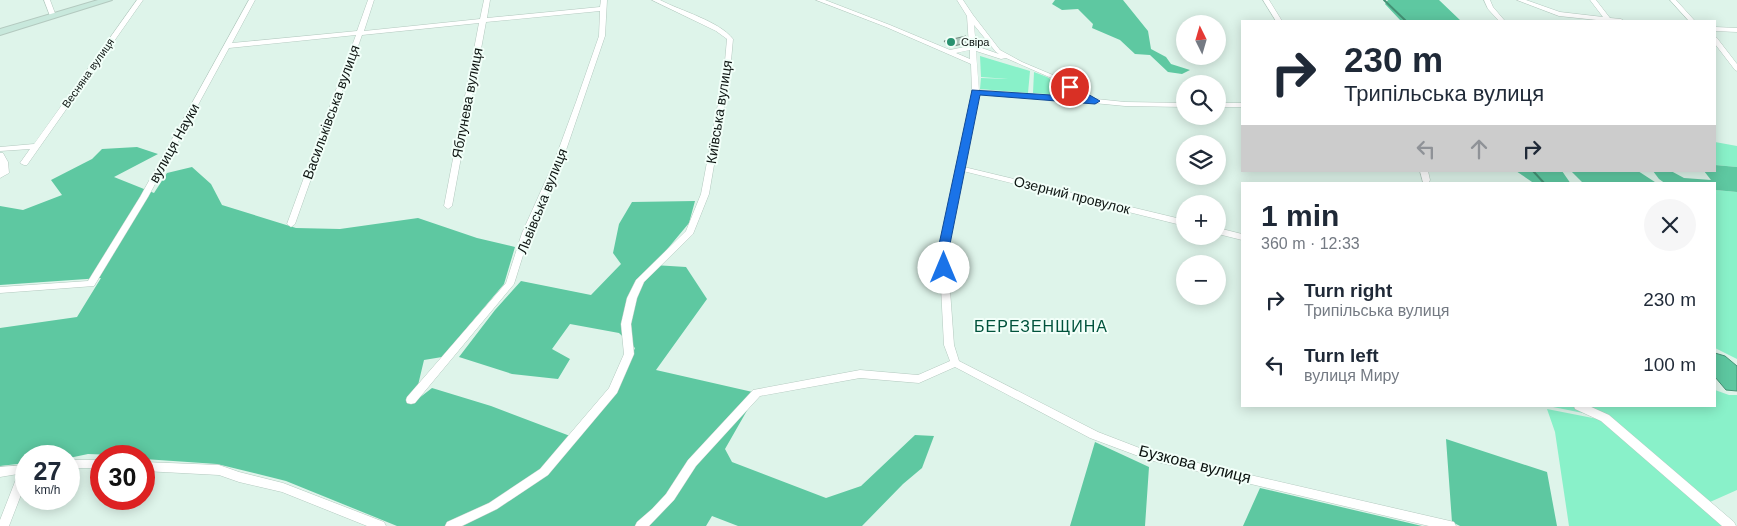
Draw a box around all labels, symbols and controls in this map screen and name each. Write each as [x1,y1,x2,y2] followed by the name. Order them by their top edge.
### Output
[1176,15,1226,65] north arrow
[1176,15,1226,305] map controls
[60,36,116,110] street label: Весняна вулиця
[945,36,957,48] marker: Свіра
[961,36,990,48] place label: Свіра
[1261,40,1326,105] icon: right
[1344,40,1443,79] text: 230 m
[299,43,363,181] street label: Васильківська вулиця
[448,46,486,160] street label: Яблунева вулиця
[703,59,735,165] street label: Київська вулиця
[1049,66,1091,108] pin
[1056,73,1084,101] icon: arrive
[1176,75,1226,125] button: search
[1344,81,1544,106] text: Трипільська вулиця
[146,101,202,185] street label: вулиця Науки
[1176,135,1226,185] button: layers
[1412,135,1440,163] icon: left
[1465,135,1493,163] icon: ahead
[1518,135,1546,163] icon: right
[514,146,570,256] street label: Львівська вулиця
[1012,173,1133,217] street label: Озерний провулок
[1176,195,1226,245] button: +
[1261,199,1339,232] text: 1 min
[1644,199,1696,251] button: close
[1261,235,1360,252] text: 360 m · 12:33
[917,241,969,293] position arrow
[1176,255,1226,305] button: −
[1304,280,1392,301] text: Turn right
[1261,286,1289,314] icon: right
[1643,289,1696,310] text: 230 m
[1304,302,1450,319] text: Трипільська вулиця
[974,318,1108,335] district label: БЕРЕЗЕНЩИНА
[1304,345,1379,366] text: Turn left
[1261,351,1289,379] icon: left
[1643,354,1696,375] text: 100 m
[1304,367,1399,384] text: вулиця Миру
[1137,442,1253,486] street label: Бузкова вулиця
[90,445,155,510] speed limit sign: 30
[34,457,61,485] text: 27
[34,483,61,497] text: km/h

